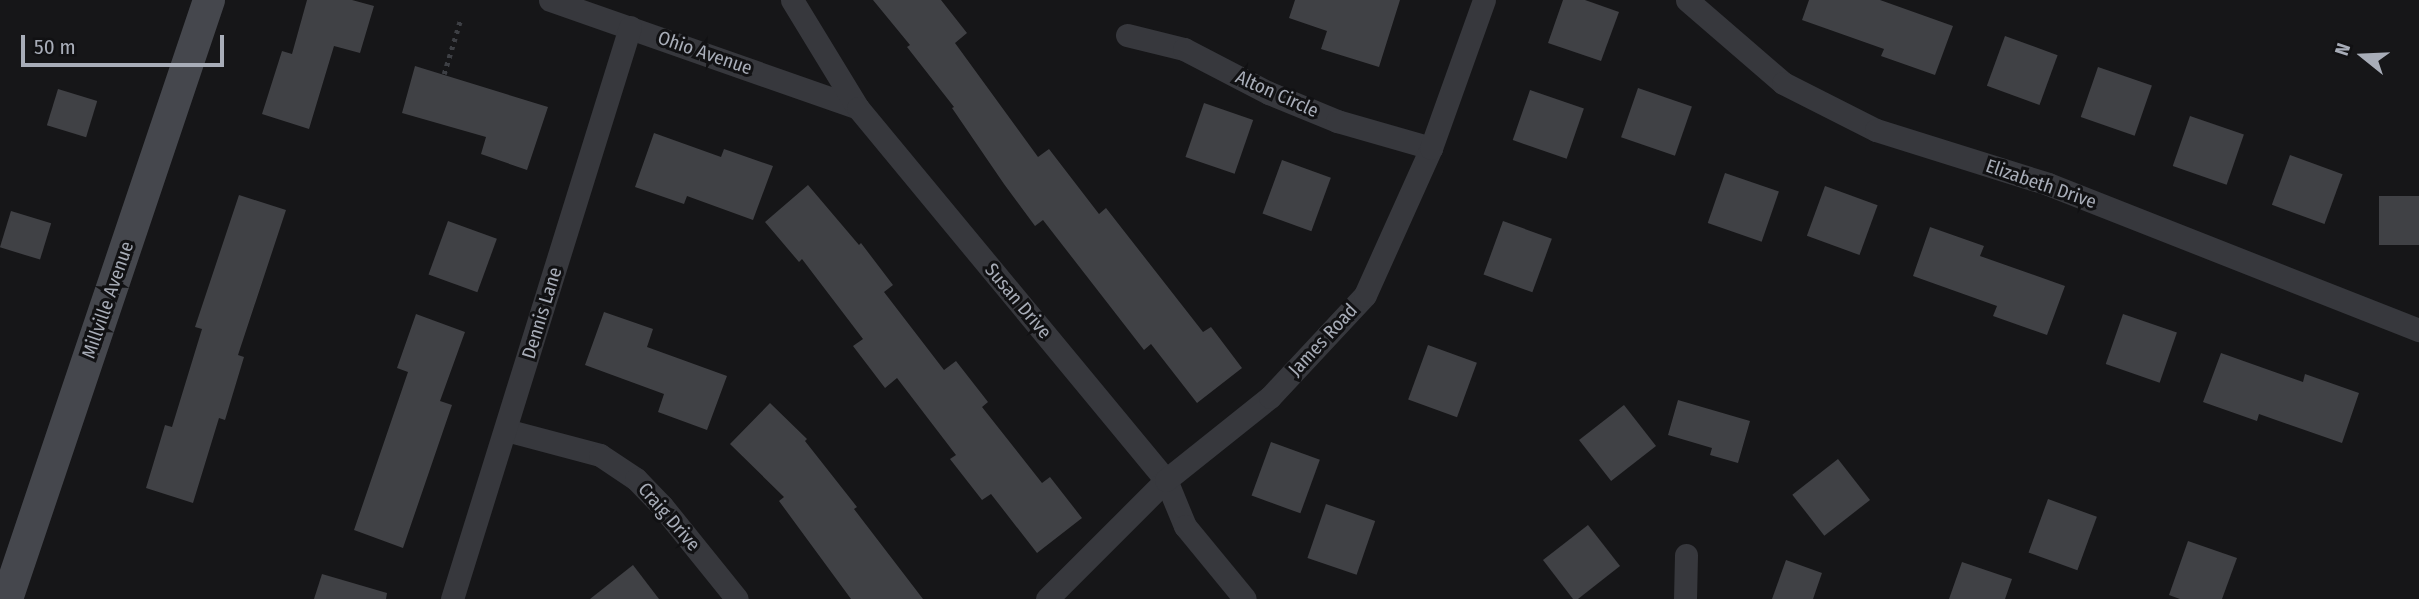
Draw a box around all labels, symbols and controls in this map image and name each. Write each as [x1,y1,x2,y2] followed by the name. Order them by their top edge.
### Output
[24,21,228,65] scale bar
[2328,21,2398,91] north arrow
[655,26,755,80] street label: Ohio Avenue
[34,34,76,60] text: 50 m
[2330,40,2355,58] text: N
[1232,66,1322,122] street label: Alton Circle
[1983,154,2099,214] street label: Elizabeth Drive
[77,238,139,362] street label: Millville Avenue
[980,259,1056,343] street label: Susan Drive
[517,264,567,362] street label: Dennis Lane
[1284,299,1362,381] street label: James Road
[633,478,705,556] street label: Craig Drive

